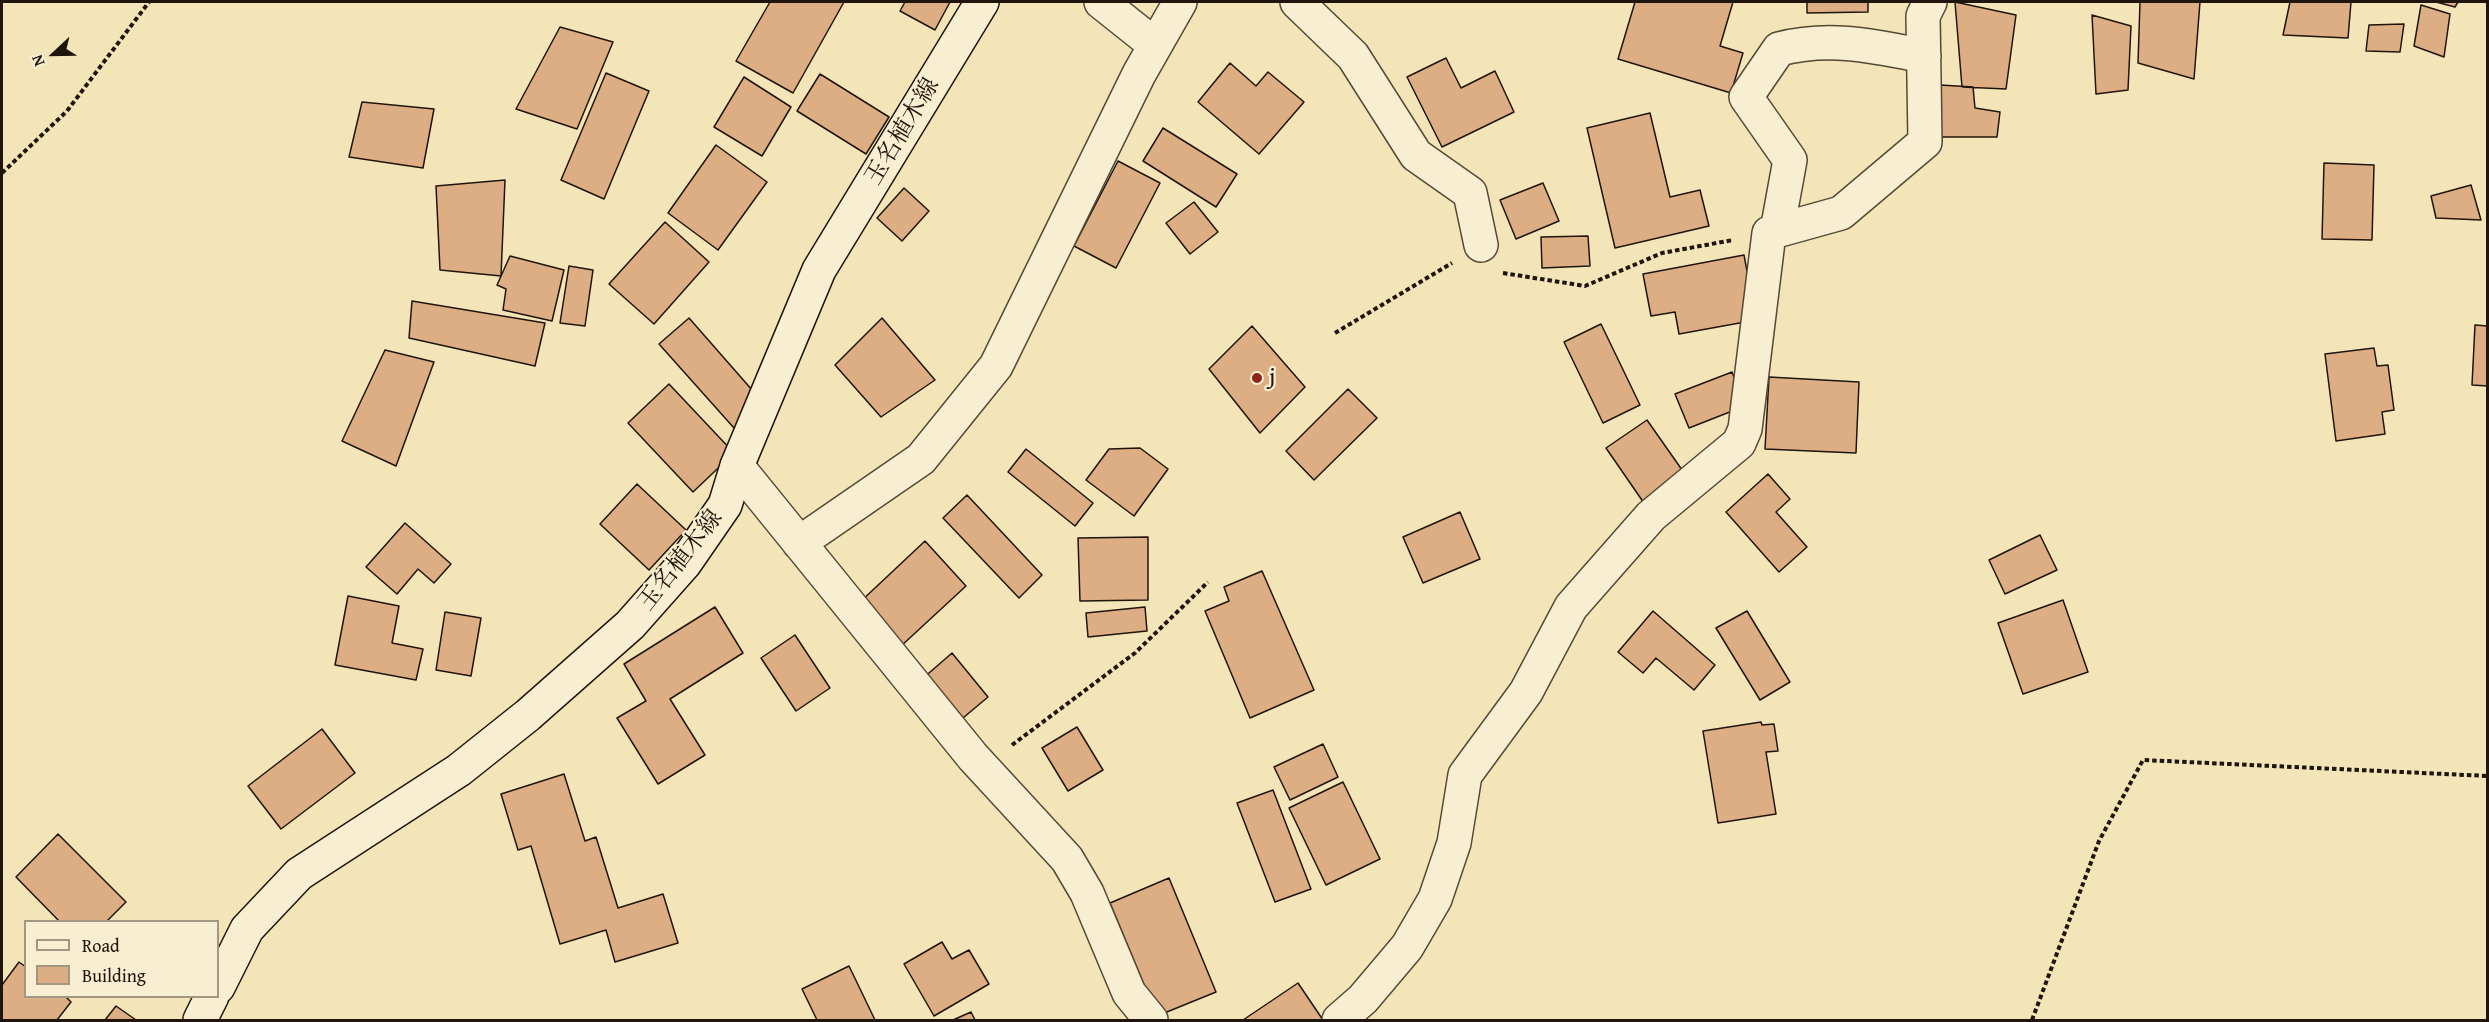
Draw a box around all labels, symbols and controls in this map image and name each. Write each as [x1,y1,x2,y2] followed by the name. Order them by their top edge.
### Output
[24,24,84,84] north arrow
[24,51,50,70] text: N
[860,73,946,191] street label: 玉名植木線
[1269,364,1275,392] place label: j
[1250,371,1264,385] marker: j
[633,505,729,617] street label: 玉名植木線
[24,920,219,998] legend
[82,932,120,959] text: Road
[82,962,146,989] text: Building

